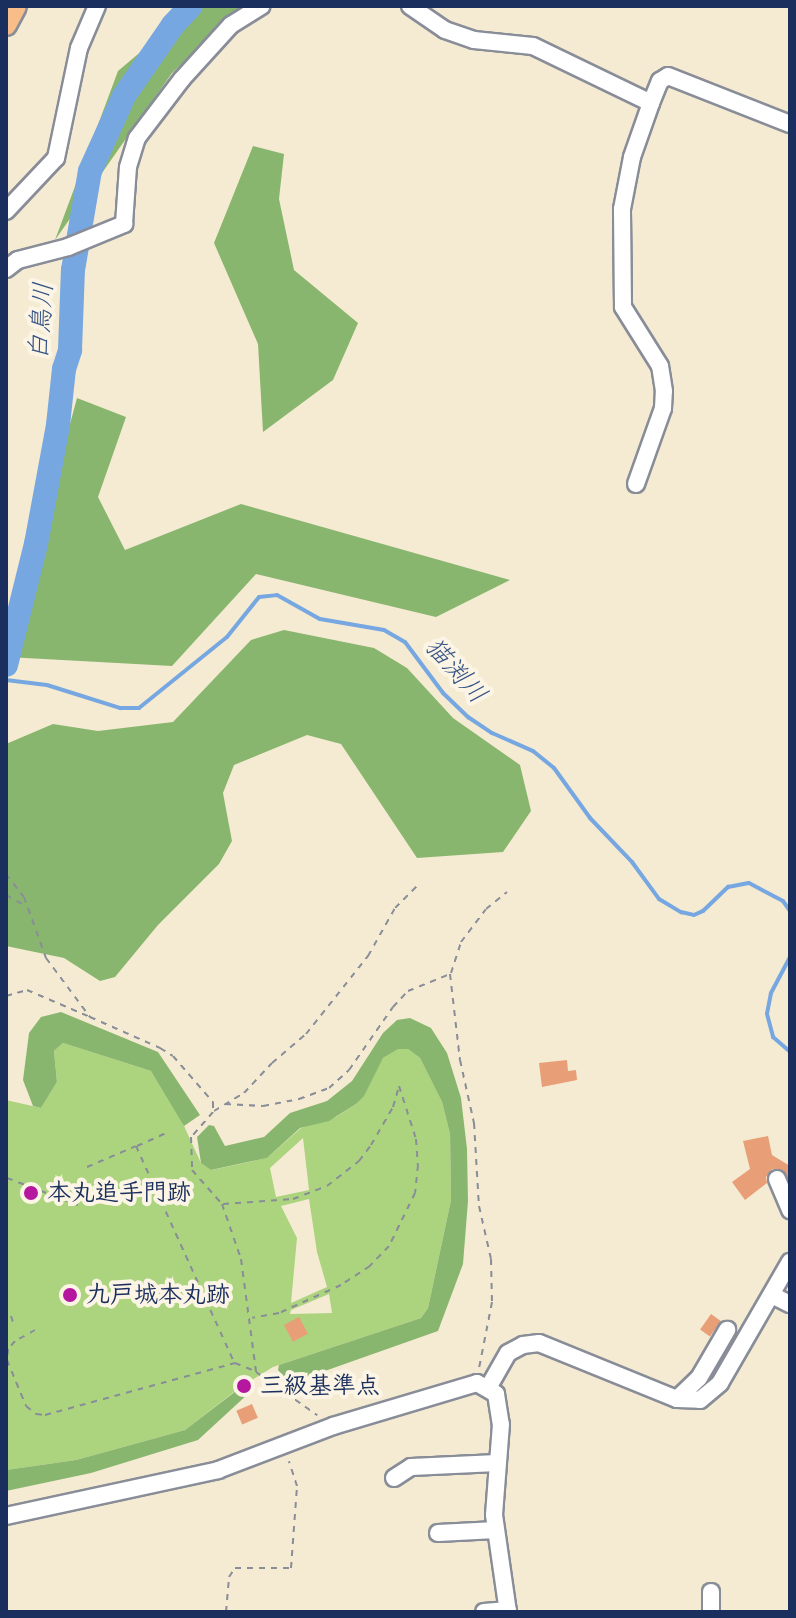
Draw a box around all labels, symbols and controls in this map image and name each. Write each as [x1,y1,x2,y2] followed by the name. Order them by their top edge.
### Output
[24,281,60,361] water label: 白鳥川
[417,632,493,710] water label: 猫渕川
[47,1179,191,1207] place label: 本丸追手門跡
[22,1184,40,1202] marker: 本丸追手門跡
[86,1281,230,1309] place label: 九戸城本丸跡
[61,1286,79,1304] marker: 九戸城本丸跡
[260,1372,380,1400] place label: 三級基準点
[235,1377,253,1395] marker: 三級基準点

